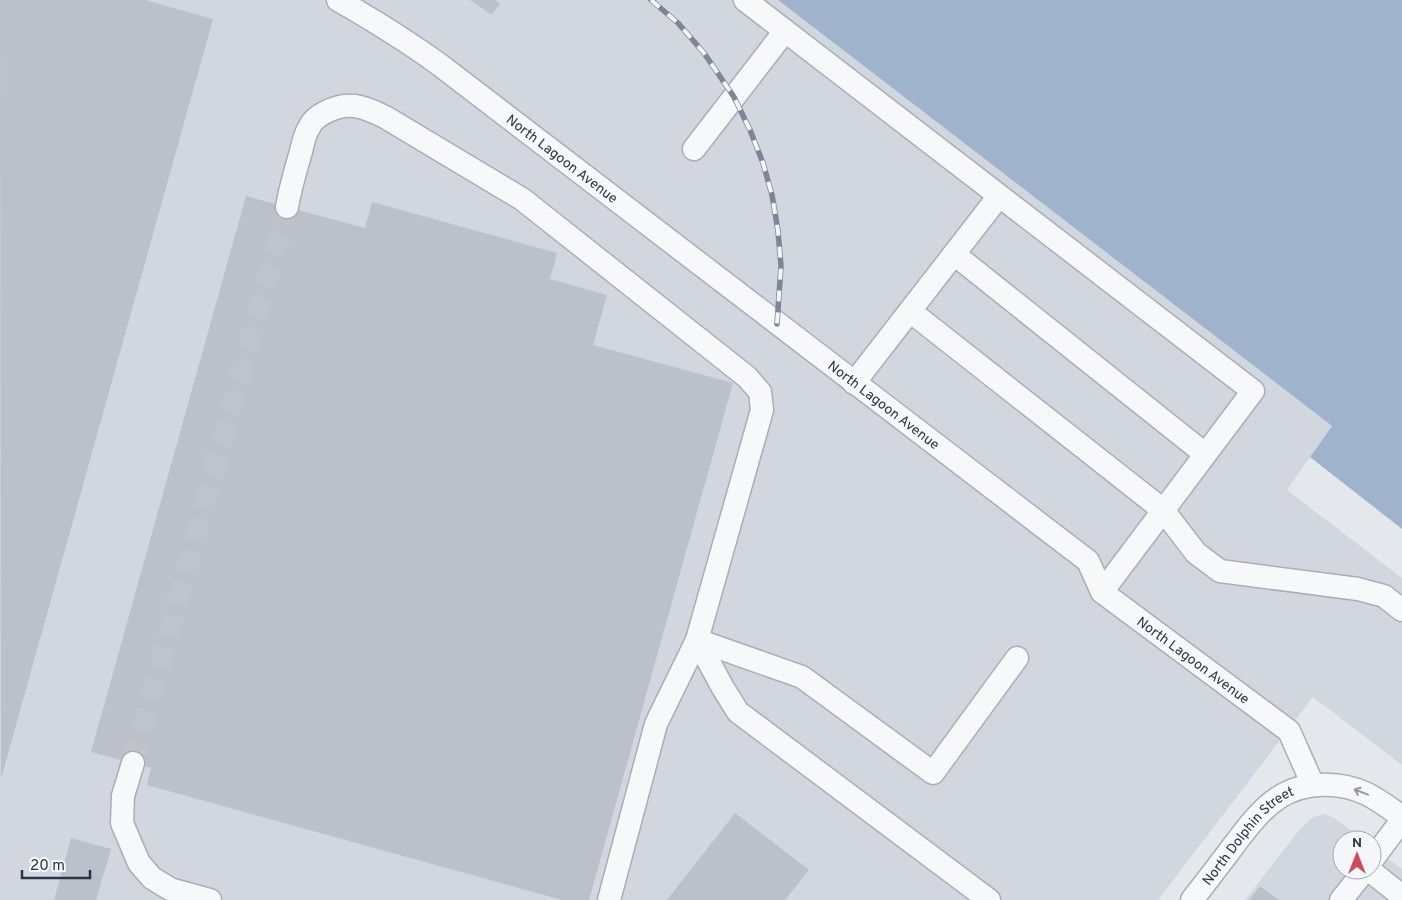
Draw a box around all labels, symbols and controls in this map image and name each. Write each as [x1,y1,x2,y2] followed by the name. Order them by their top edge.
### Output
[502,112,621,208] street label: North Lagoon Avenue
[824,358,942,454] street label: North Lagoon Avenue
[1133,614,1252,709] street label: North Lagoon Avenue
[1199,784,1297,889] street label: North Dolphin Street
[1353,787,1369,796] one-way arrow
[1332,830,1382,880] north arrow
[1352,835,1362,852] text: N
[22,848,90,880] scale bar
[30,857,65,876] text: 20 m

